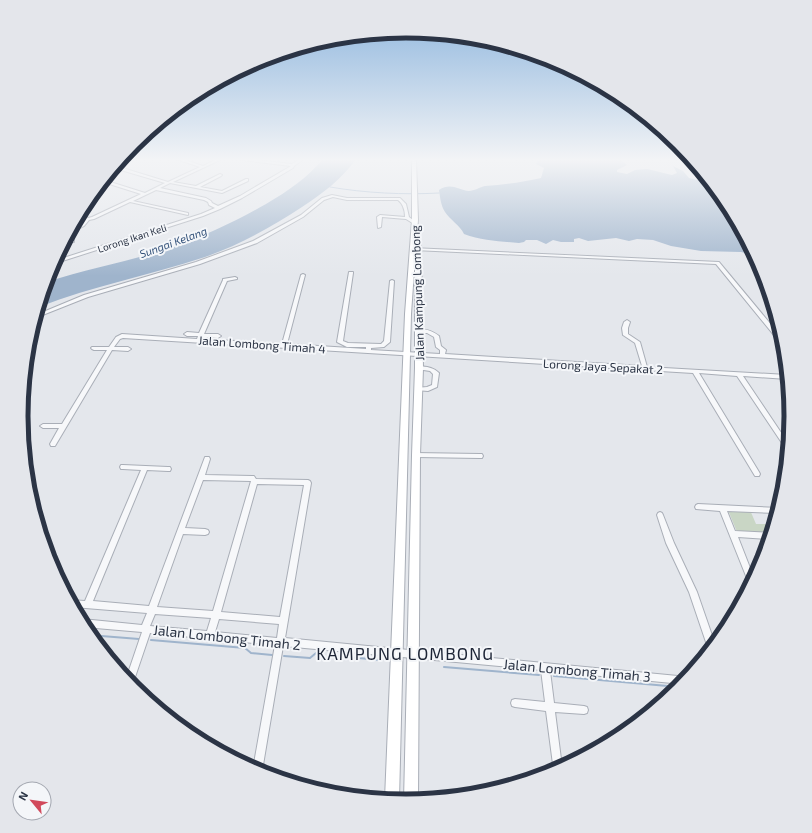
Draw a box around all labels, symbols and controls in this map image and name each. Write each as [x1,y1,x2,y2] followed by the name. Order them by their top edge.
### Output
[96,221,168,255] street label: Lorong Ikan Keli
[137,224,209,260] water label: Sungai Kelang
[408,225,426,361] street label: Jalan Kampung Lombong
[198,333,326,355] street label: Jalan Lombong Timah 4
[543,356,664,376] street label: Lorong Jaya Sepakat 2
[152,621,302,653] street label: Jalan Lombong Timah 2
[316,643,494,663] district label: KAMPUNG LOMBONG
[502,655,652,685] street label: Jalan Lombong Timah 3
[12,781,52,821] north arrow
[15,789,30,803] text: N

